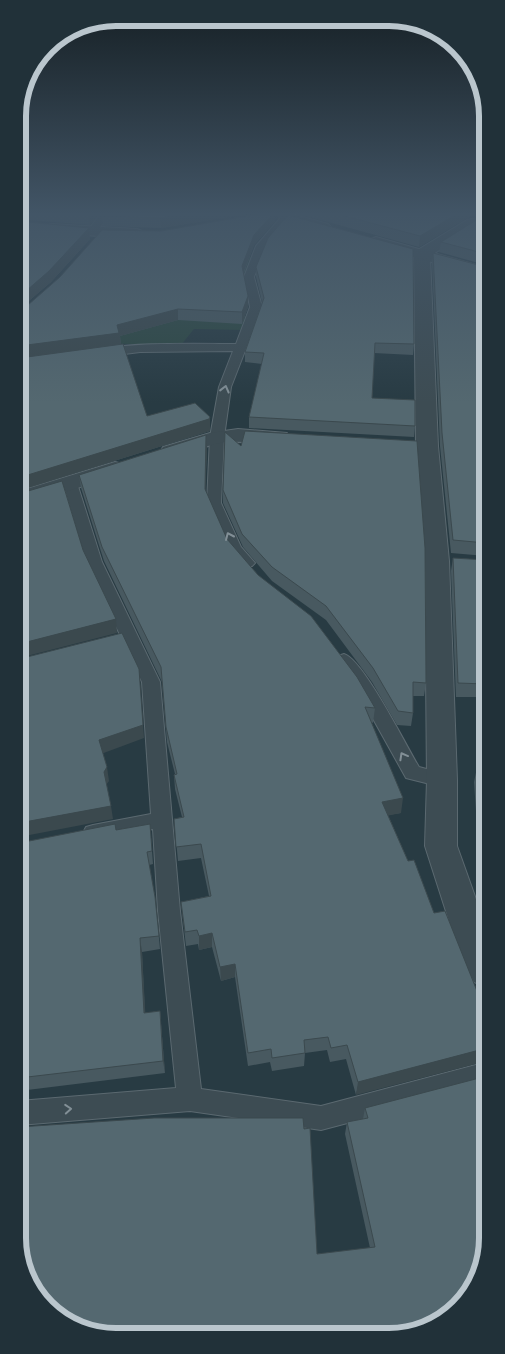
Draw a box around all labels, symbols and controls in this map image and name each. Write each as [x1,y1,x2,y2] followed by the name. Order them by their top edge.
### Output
[219,385,230,394] one-way arrow
[224,532,235,541] one-way arrow
[399,753,409,762] one-way arrow
[64,1104,72,1115] one-way arrow

